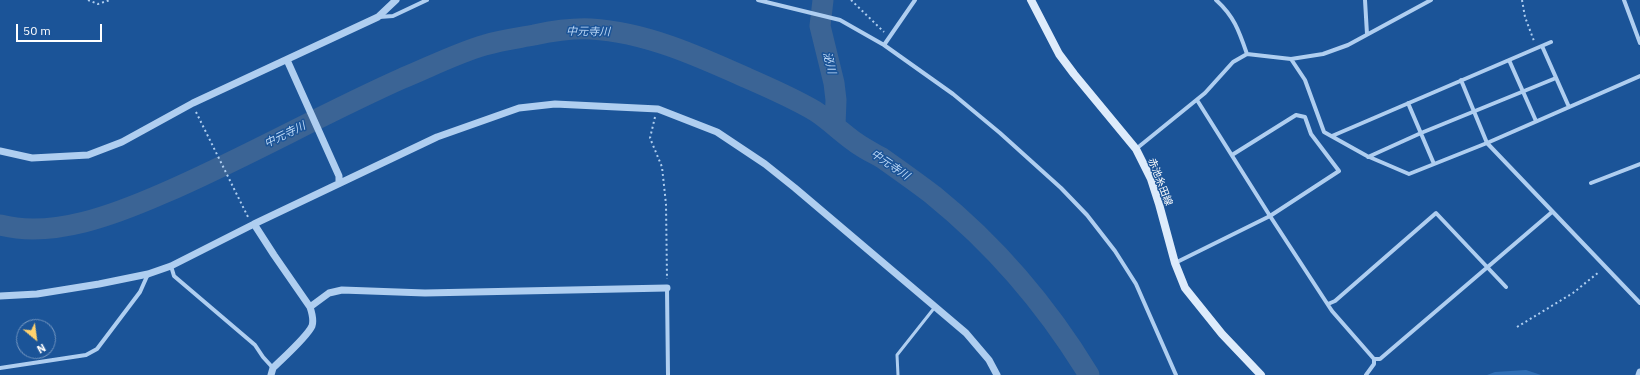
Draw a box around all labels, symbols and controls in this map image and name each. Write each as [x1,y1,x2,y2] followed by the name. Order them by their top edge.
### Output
[18,16,104,42] scale bar
[23,23,51,38] text: 50 m
[566,25,610,39] water label: 中元寺川
[820,51,838,75] water label: 泌川
[262,119,308,151] water label: 中元寺川
[868,147,912,183] water label: 中元寺川
[1145,157,1175,207] street label: 赤池糸田線
[16,319,56,359] north arrow
[34,341,48,357] text: N

